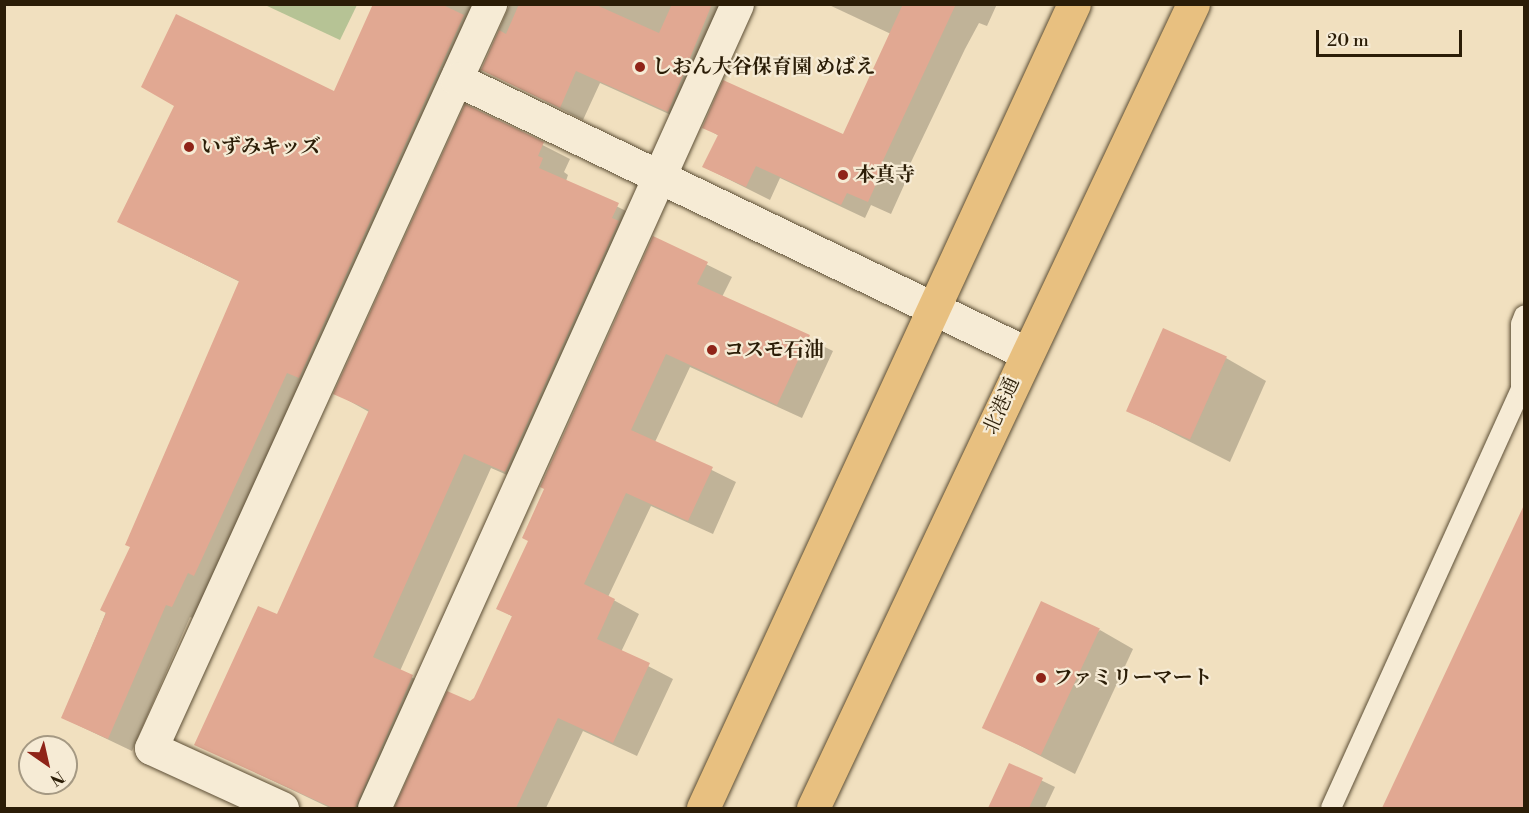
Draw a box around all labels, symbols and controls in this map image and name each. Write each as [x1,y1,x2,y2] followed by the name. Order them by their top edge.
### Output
[1319,18,1464,56] scale bar
[1327,29,1369,52] text: 20 m
[652,55,875,79] place label: しおん大谷保育園 めばえ
[633,60,647,74] marker: しおん大谷保育園 めばえ
[201,135,321,159] place label: いずみキッズ
[182,140,196,154] marker: いずみキッズ
[855,163,915,187] place label: 本真寺
[836,168,850,182] marker: 本真寺
[724,338,824,362] place label: コスモ石油
[705,343,719,357] marker: コスモ石油
[979,374,1025,438] street label: 北港通
[1053,666,1213,690] place label: ファミリーマート
[1034,671,1048,685] marker: ファミリーマート
[18,735,78,795] north arrow
[46,766,68,790] text: N

